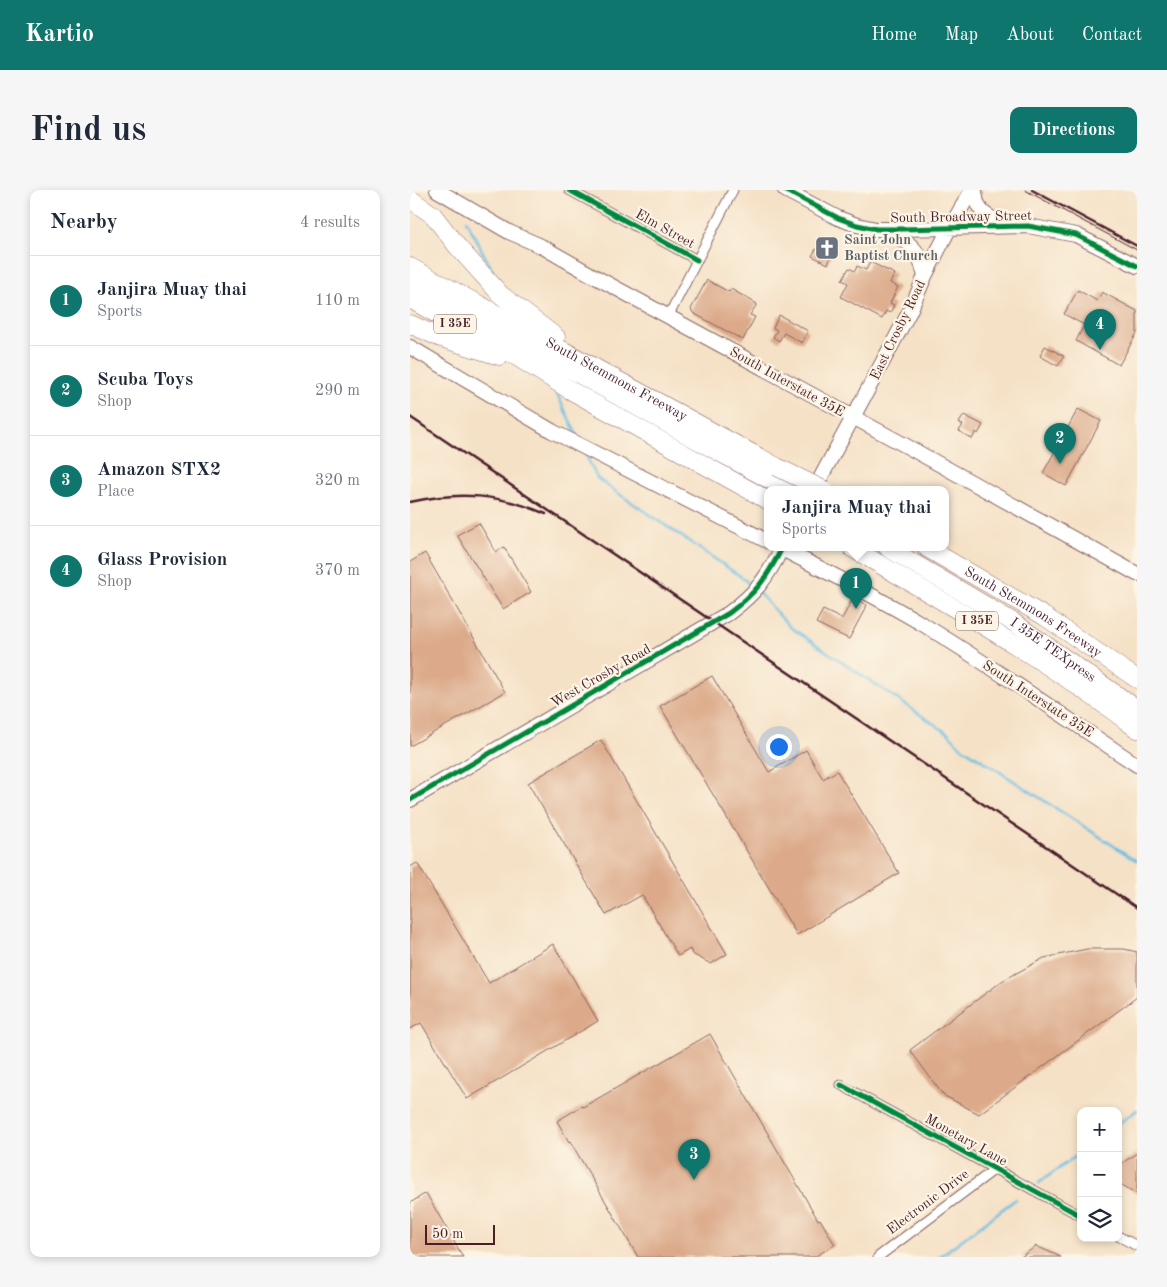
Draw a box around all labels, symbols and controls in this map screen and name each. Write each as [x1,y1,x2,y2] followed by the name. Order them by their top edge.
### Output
[25,23,94,47] text: Kartio
[871,26,917,44] text: Home
[945,26,978,44] text: Map
[1006,26,1054,44] text: About
[1082,26,1142,44] text: Contact
[1010,107,1137,153] button: Directions
[30,113,146,148] text: Find us
[633,207,697,251] street label: Elm Street
[890,209,1032,225] street label: South Broadway Street
[50,212,118,233] text: Nearby
[300,215,360,231] text: 4 results
[844,233,938,263] place label: Saint John Baptist Church
[814,235,840,261] church icon: Saint John Baptist Church
[868,278,928,382] street label: East Crosby Road
[97,281,247,300] text: Janjira Muay thai
[61,293,71,309] text: 1
[315,293,360,309] text: 110 m
[97,304,142,320] text: Sports
[1084,309,1116,350] pin: 4
[434,315,476,334] road number: I 35E
[543,335,690,424] street label: South Stemmons Freeway
[727,345,847,419] street label: South Interstate 35E
[97,371,193,390] text: Scuba Toys
[61,383,71,399] text: 2
[315,383,360,399] text: 290 m
[97,394,132,410] text: Shop
[1044,423,1076,464] pin: 2
[97,461,221,480] text: Amazon STX2
[61,473,71,489] text: 3
[315,473,360,489] text: 320 m
[97,484,134,500] text: Place
[764,486,949,551] popup
[782,499,932,518] text: Janjira Muay thai
[782,522,827,538] text: Sports
[97,551,227,570] text: Glass Provision
[61,563,71,579] text: 4
[315,563,360,579] text: 370 m
[962,564,1105,660] street label: South Stemmons Freeway
[840,568,872,609] pin: 1
[97,574,132,590] text: Shop
[956,612,998,631] road number: I 35E
[1007,615,1098,685] street label: I 35E TEXpress
[549,642,653,710] street label: West Crosby Road
[980,658,1096,740] street label: South Interstate 35E
[766,734,792,760] your location
[1077,1107,1122,1242] map controls
[1077,1107,1122,1152] button: +
[922,1112,1010,1168] street label: Monetary Lane
[678,1139,710,1180] pin: 3
[1077,1152,1122,1197] button: −
[884,1167,972,1237] street label: Electronic Drive
[1077,1197,1122,1242] button: layers
[425,1222,495,1245] scale bar
[432,1227,463,1241] text: 50 m

